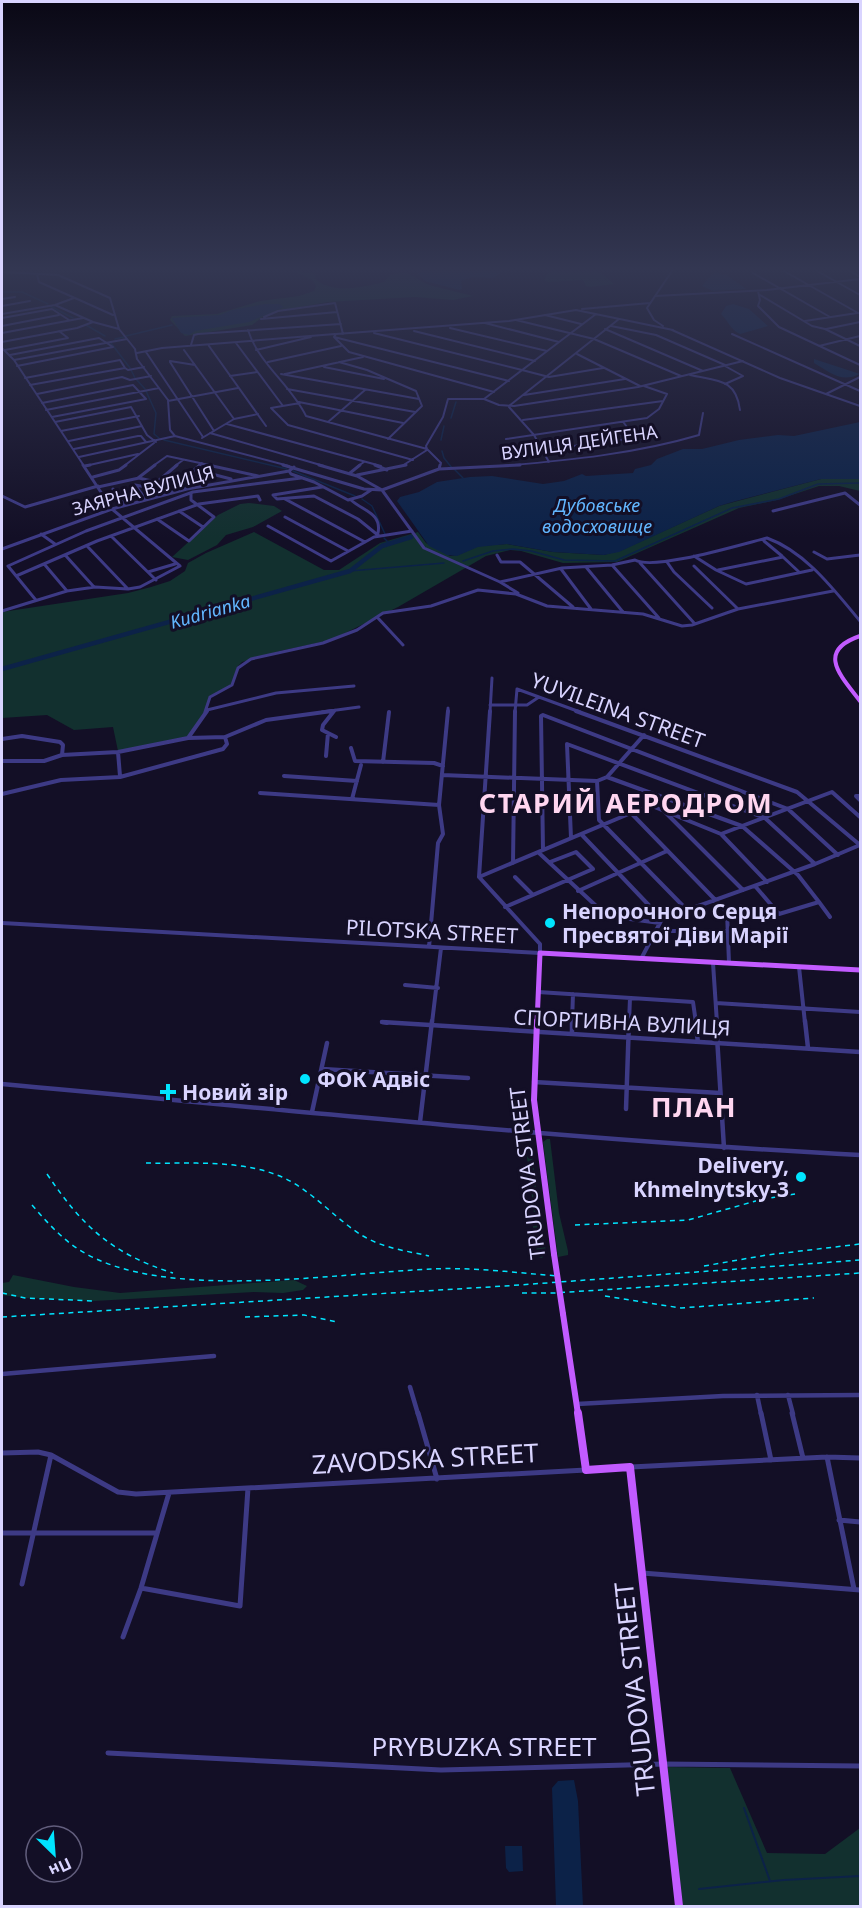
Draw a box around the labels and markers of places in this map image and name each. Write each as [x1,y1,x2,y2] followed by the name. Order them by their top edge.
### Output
[562,897,789,949] place label: Непорочного Серця Пресвятої Діви Марії
[543,916,557,930] marker: Непорочного Серця Пресвятої Діви Марії
[317,1065,430,1093] place label: ФОК Адвіс
[298,1072,312,1086] marker: ФОК Адвіс
[182,1078,288,1106] place label: Новий зір
[159,1083,177,1101] marker: Новий зір
[633,1151,789,1203] place label: Delivery, Khmelnytsky-3
[794,1170,808,1184] marker: Delivery, Khmelnytsky-3

